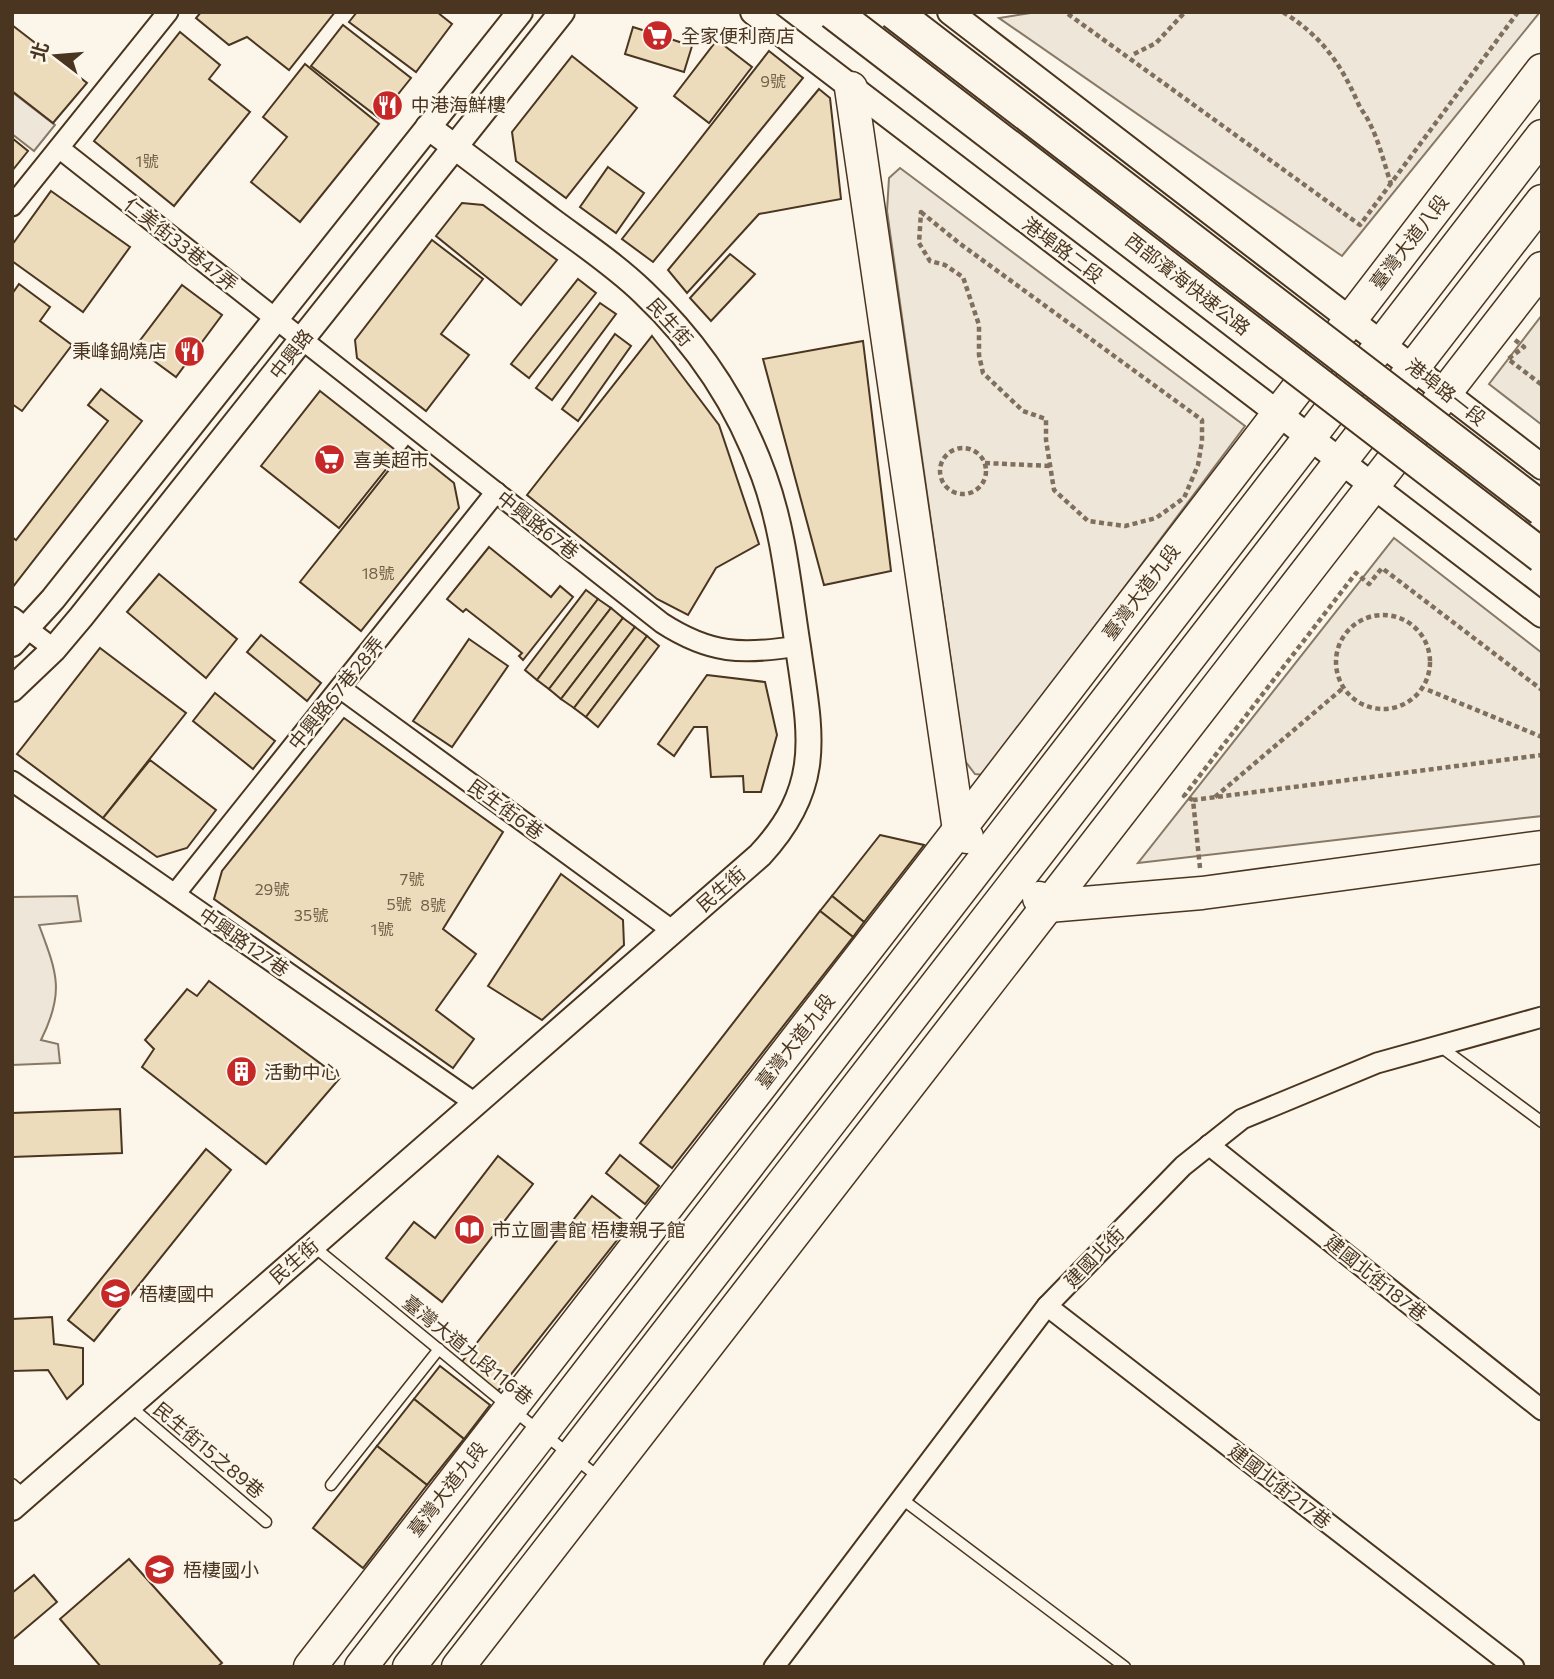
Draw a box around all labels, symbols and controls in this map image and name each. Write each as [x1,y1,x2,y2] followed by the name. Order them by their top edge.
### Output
[641,19,675,53] supermarket icon: 全家便利商店
[21,21,91,91] north arrow
[681,24,795,47] place label: 全家便利商店
[26,39,53,63] text: 北
[760,71,786,90] house number: 9號
[371,88,405,122] restaurant icon: 中港海鮮樓
[411,93,506,116] place label: 中港海鮮樓
[136,151,158,170] house number: 1號
[1364,190,1453,294] street label: 臺灣大道八段
[120,192,243,295] street label: 仁美街33巷47弄
[1018,212,1108,287] street label: 港埠路二段
[1121,228,1255,339] street label: 西部濱海快速公路
[643,293,698,351] street label: 民生街
[264,324,317,383] street label: 中興路
[173,334,207,368] restaurant icon: 秉峰鍋燒店
[72,339,167,362] place label: 秉峰鍋燒店
[1402,353,1491,430] street label: 港埠路一段
[313,443,347,477] supermarket icon: 喜美超市
[353,448,429,471] place label: 喜美超市
[493,486,584,564] street label: 中興路67巷
[1097,539,1184,644] street label: 臺灣大道九段
[362,563,394,582] house number: 18號
[283,632,388,754] street label: 中興路67巷28弄
[464,774,548,844] street label: 民生街6巷
[692,861,750,916] street label: 民生街
[400,869,424,888] house number: 7號
[255,879,289,898] house number: 29號
[386,894,412,913] house number: 5號
[420,895,446,914] house number: 8號
[195,902,294,981] street label: 中興路127巷
[294,905,328,924] house number: 35號
[371,919,393,938] house number: 1號
[750,989,839,1093] street label: 臺灣大道九段
[224,1055,258,1089] building icon: 活動中心
[264,1060,340,1083] place label: 活動中心
[452,1213,486,1247] library icon: 市立圖書館 梧棲親子館
[492,1218,686,1241] place label: 市立圖書館 梧棲親子館
[1059,1221,1128,1292] street label: 建國北街
[1321,1229,1432,1326] street label: 建國北街187巷
[265,1233,323,1288] street label: 民生街
[99,1277,133,1311] school or university icon: 梧棲國中
[139,1282,215,1305] place label: 梧棲國中
[399,1290,538,1409] street label: 臺灣大道九段116巷
[149,1397,269,1502] street label: 民生街15之89巷
[402,1437,491,1541] street label: 臺灣大道九段
[1224,1438,1336,1533] street label: 建國北街217巷
[143,1553,177,1587] school or university icon: 梧棲國小
[183,1558,259,1581] place label: 梧棲國小

